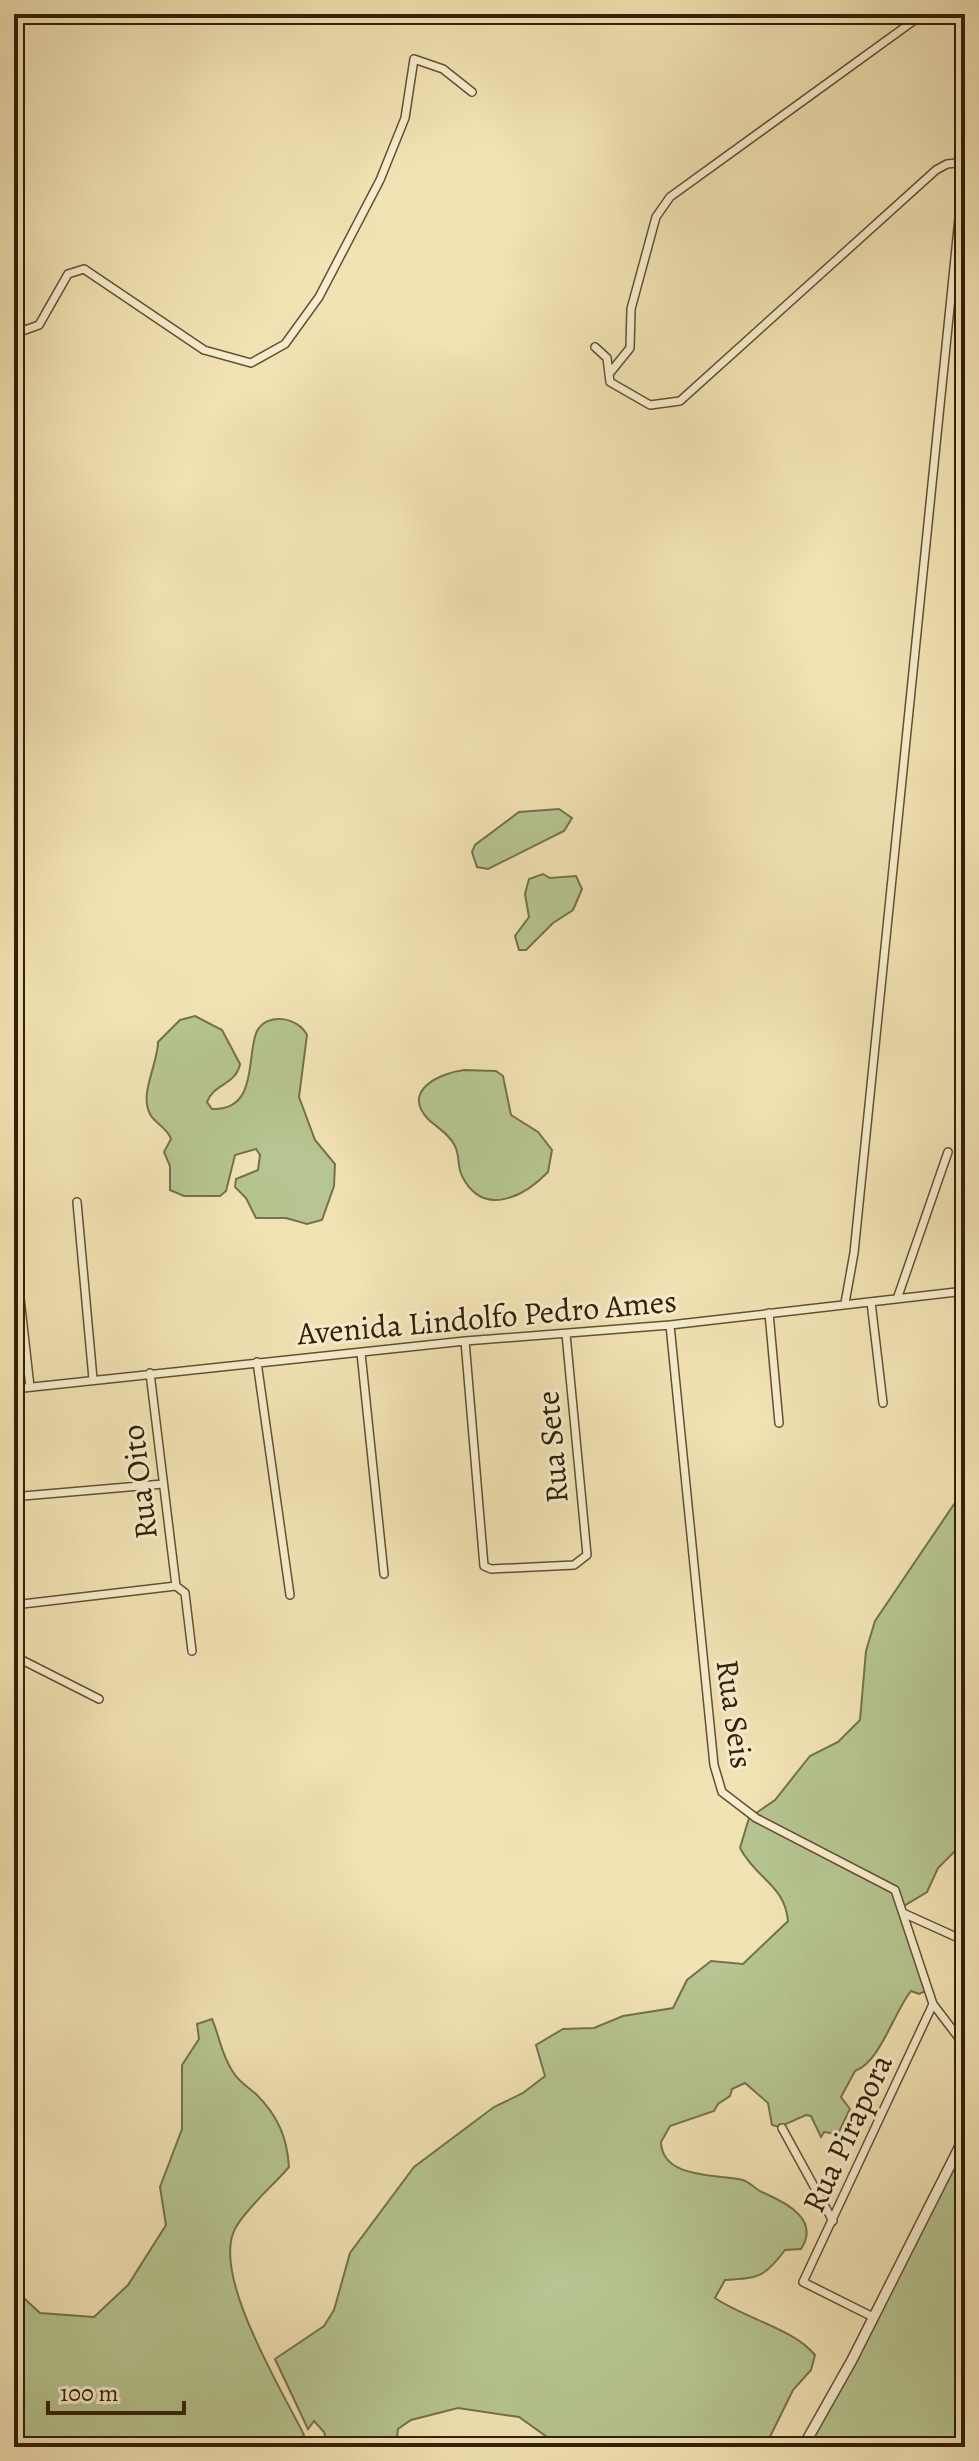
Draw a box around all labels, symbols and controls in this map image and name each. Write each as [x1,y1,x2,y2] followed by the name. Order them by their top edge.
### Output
[294,1278,679,1356] street label: Avenida Lindolfo Pedro Ames
[525,1389,579,1505] street label: Rua Sete
[110,1422,168,1542] street label: Rua Oito
[706,1657,764,1771] street label: Rua Seis
[791,2047,903,2219] street label: Rua Pirapora
[48,2365,184,2415] scale bar
[60,2377,119,2409] text: 100 m

